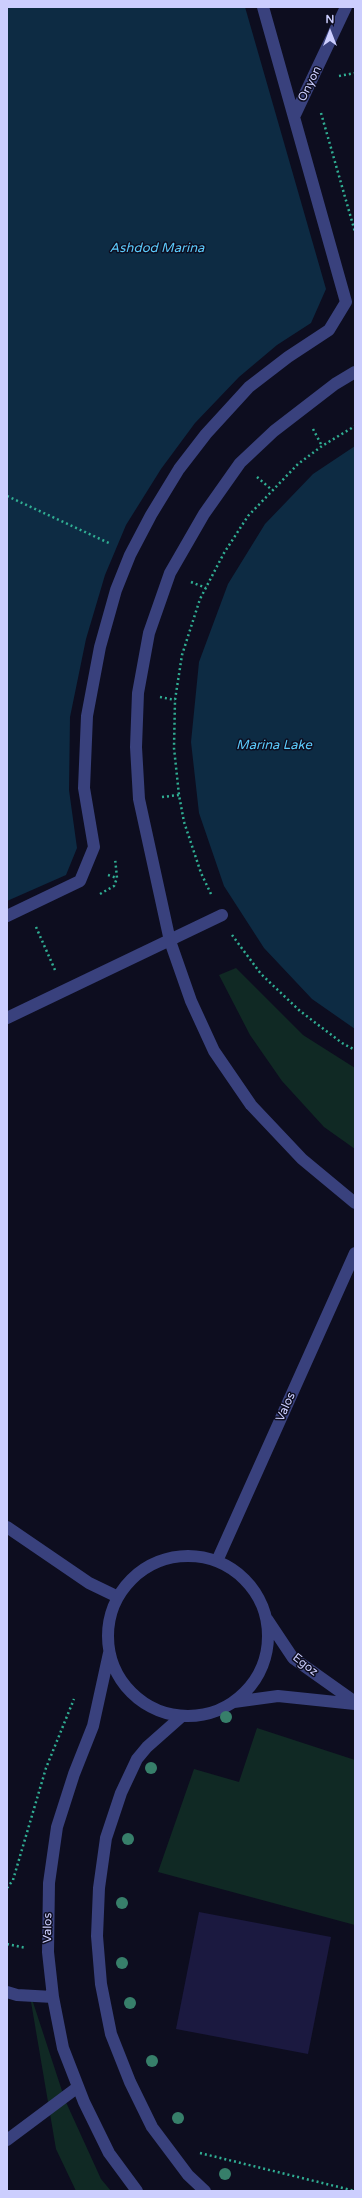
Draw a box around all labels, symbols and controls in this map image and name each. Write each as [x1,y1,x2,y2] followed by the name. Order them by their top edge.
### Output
[310,12,350,52] north arrow
[326,13,334,26] text: N
[295,64,325,104] street label: Onyon
[110,241,204,257] water label: Ashdod Marina
[236,738,312,754] water label: Marina Lake
[273,1390,299,1424] street label: Valos
[289,1651,321,1679] street label: Egoz
[41,1913,55,1943] street label: Valos

